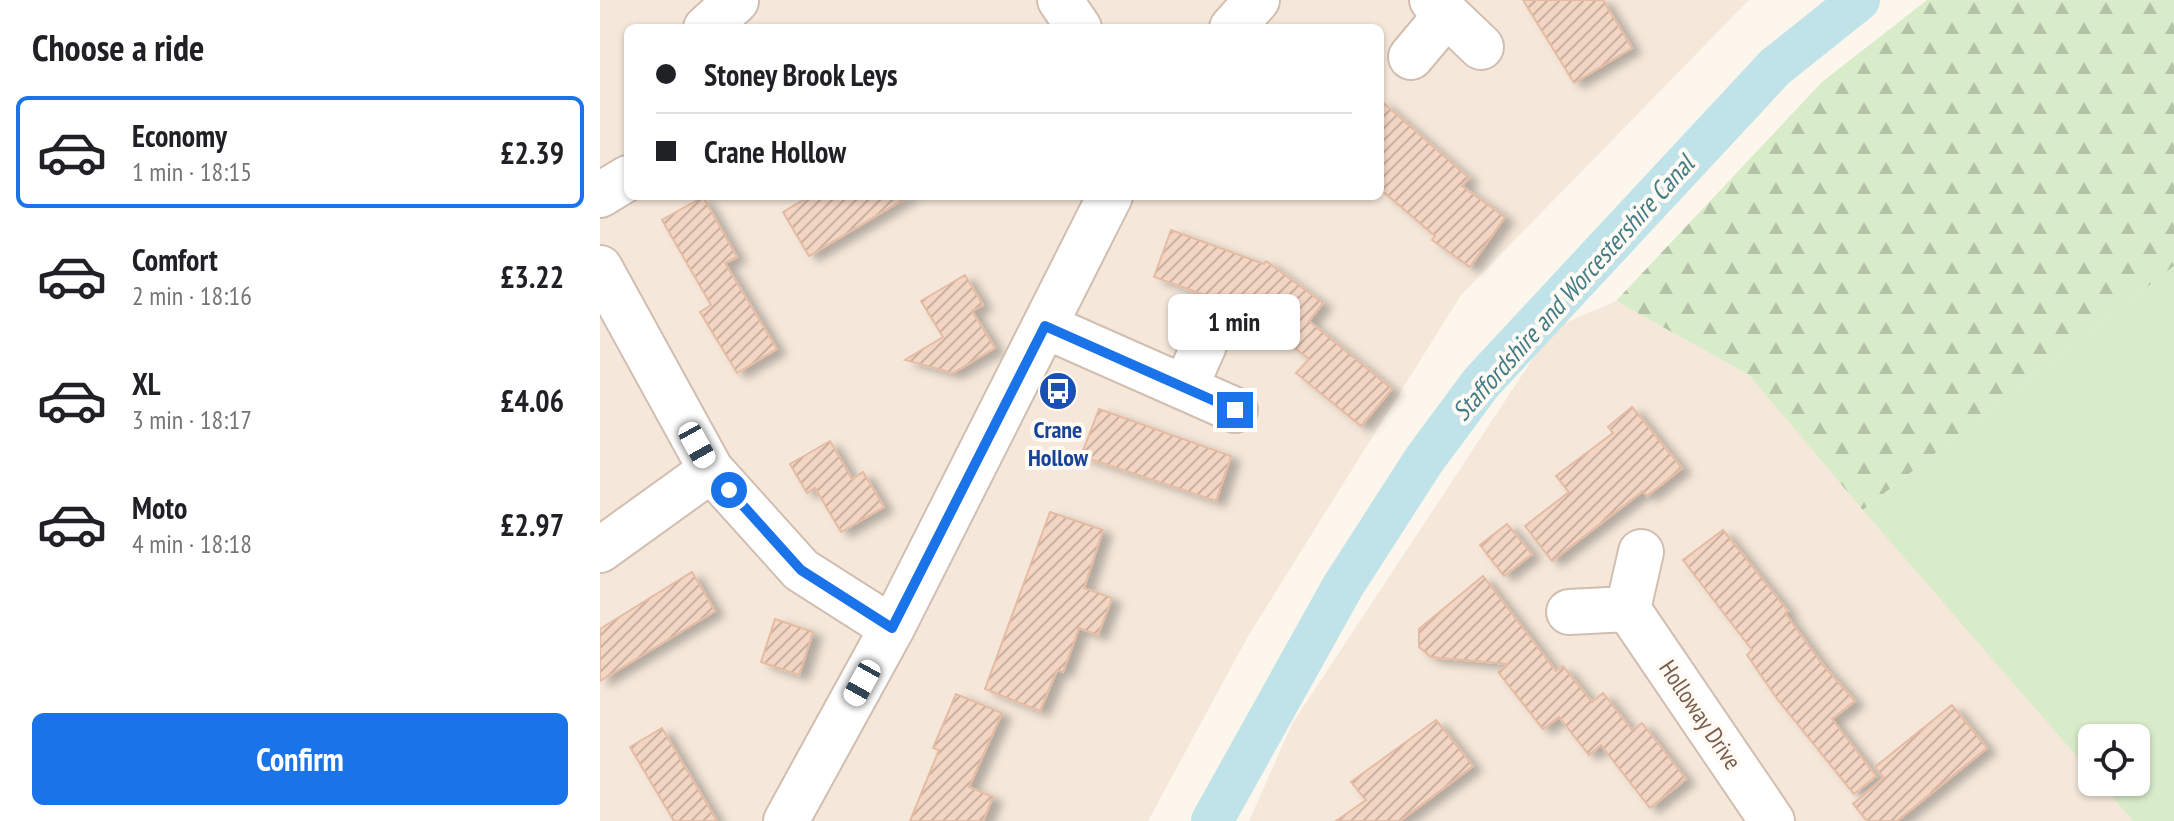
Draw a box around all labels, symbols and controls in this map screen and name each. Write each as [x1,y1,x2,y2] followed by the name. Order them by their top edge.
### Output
[32,24,204,71] text: Choose a ride
[704,55,897,94] text: Stoney Brook Leys
[36,116,108,188] icon: car
[132,116,227,155] text: Economy
[704,132,846,171] text: Crane Hollow
[500,133,564,172] text: £2.39
[1445,146,1703,427] water label: Staffordshire and Worcestershire Canal
[132,155,252,188] text: 1 min · 18:15
[36,240,108,312] icon: car
[132,240,218,279] text: Comfort
[500,257,564,296] text: £3.22
[132,279,252,312] text: 2 min · 18:16
[1169,294,1301,350] callout: 1 min
[1208,305,1260,338] text: 1 min
[36,364,108,436] icon: car
[132,364,161,403] text: XL
[1037,370,1079,412] bus stop icon: Crane Hollow
[500,381,564,420] text: £4.06
[1217,392,1253,428] route end
[132,403,252,436] text: 3 min · 18:17
[1028,414,1089,473] place label: Crane Hollow
[675,418,719,472] car
[711,472,747,508] route start
[36,488,108,560] icon: car
[132,488,187,527] text: Moto
[500,505,564,544] text: £2.97
[132,527,252,560] text: 4 min · 18:18
[1653,654,1748,775] street label: Holloway Drive
[840,656,884,710] car
[32,713,568,805] button: Confirm
[2078,724,2150,796] map controls
[2078,724,2150,796] button: locate

